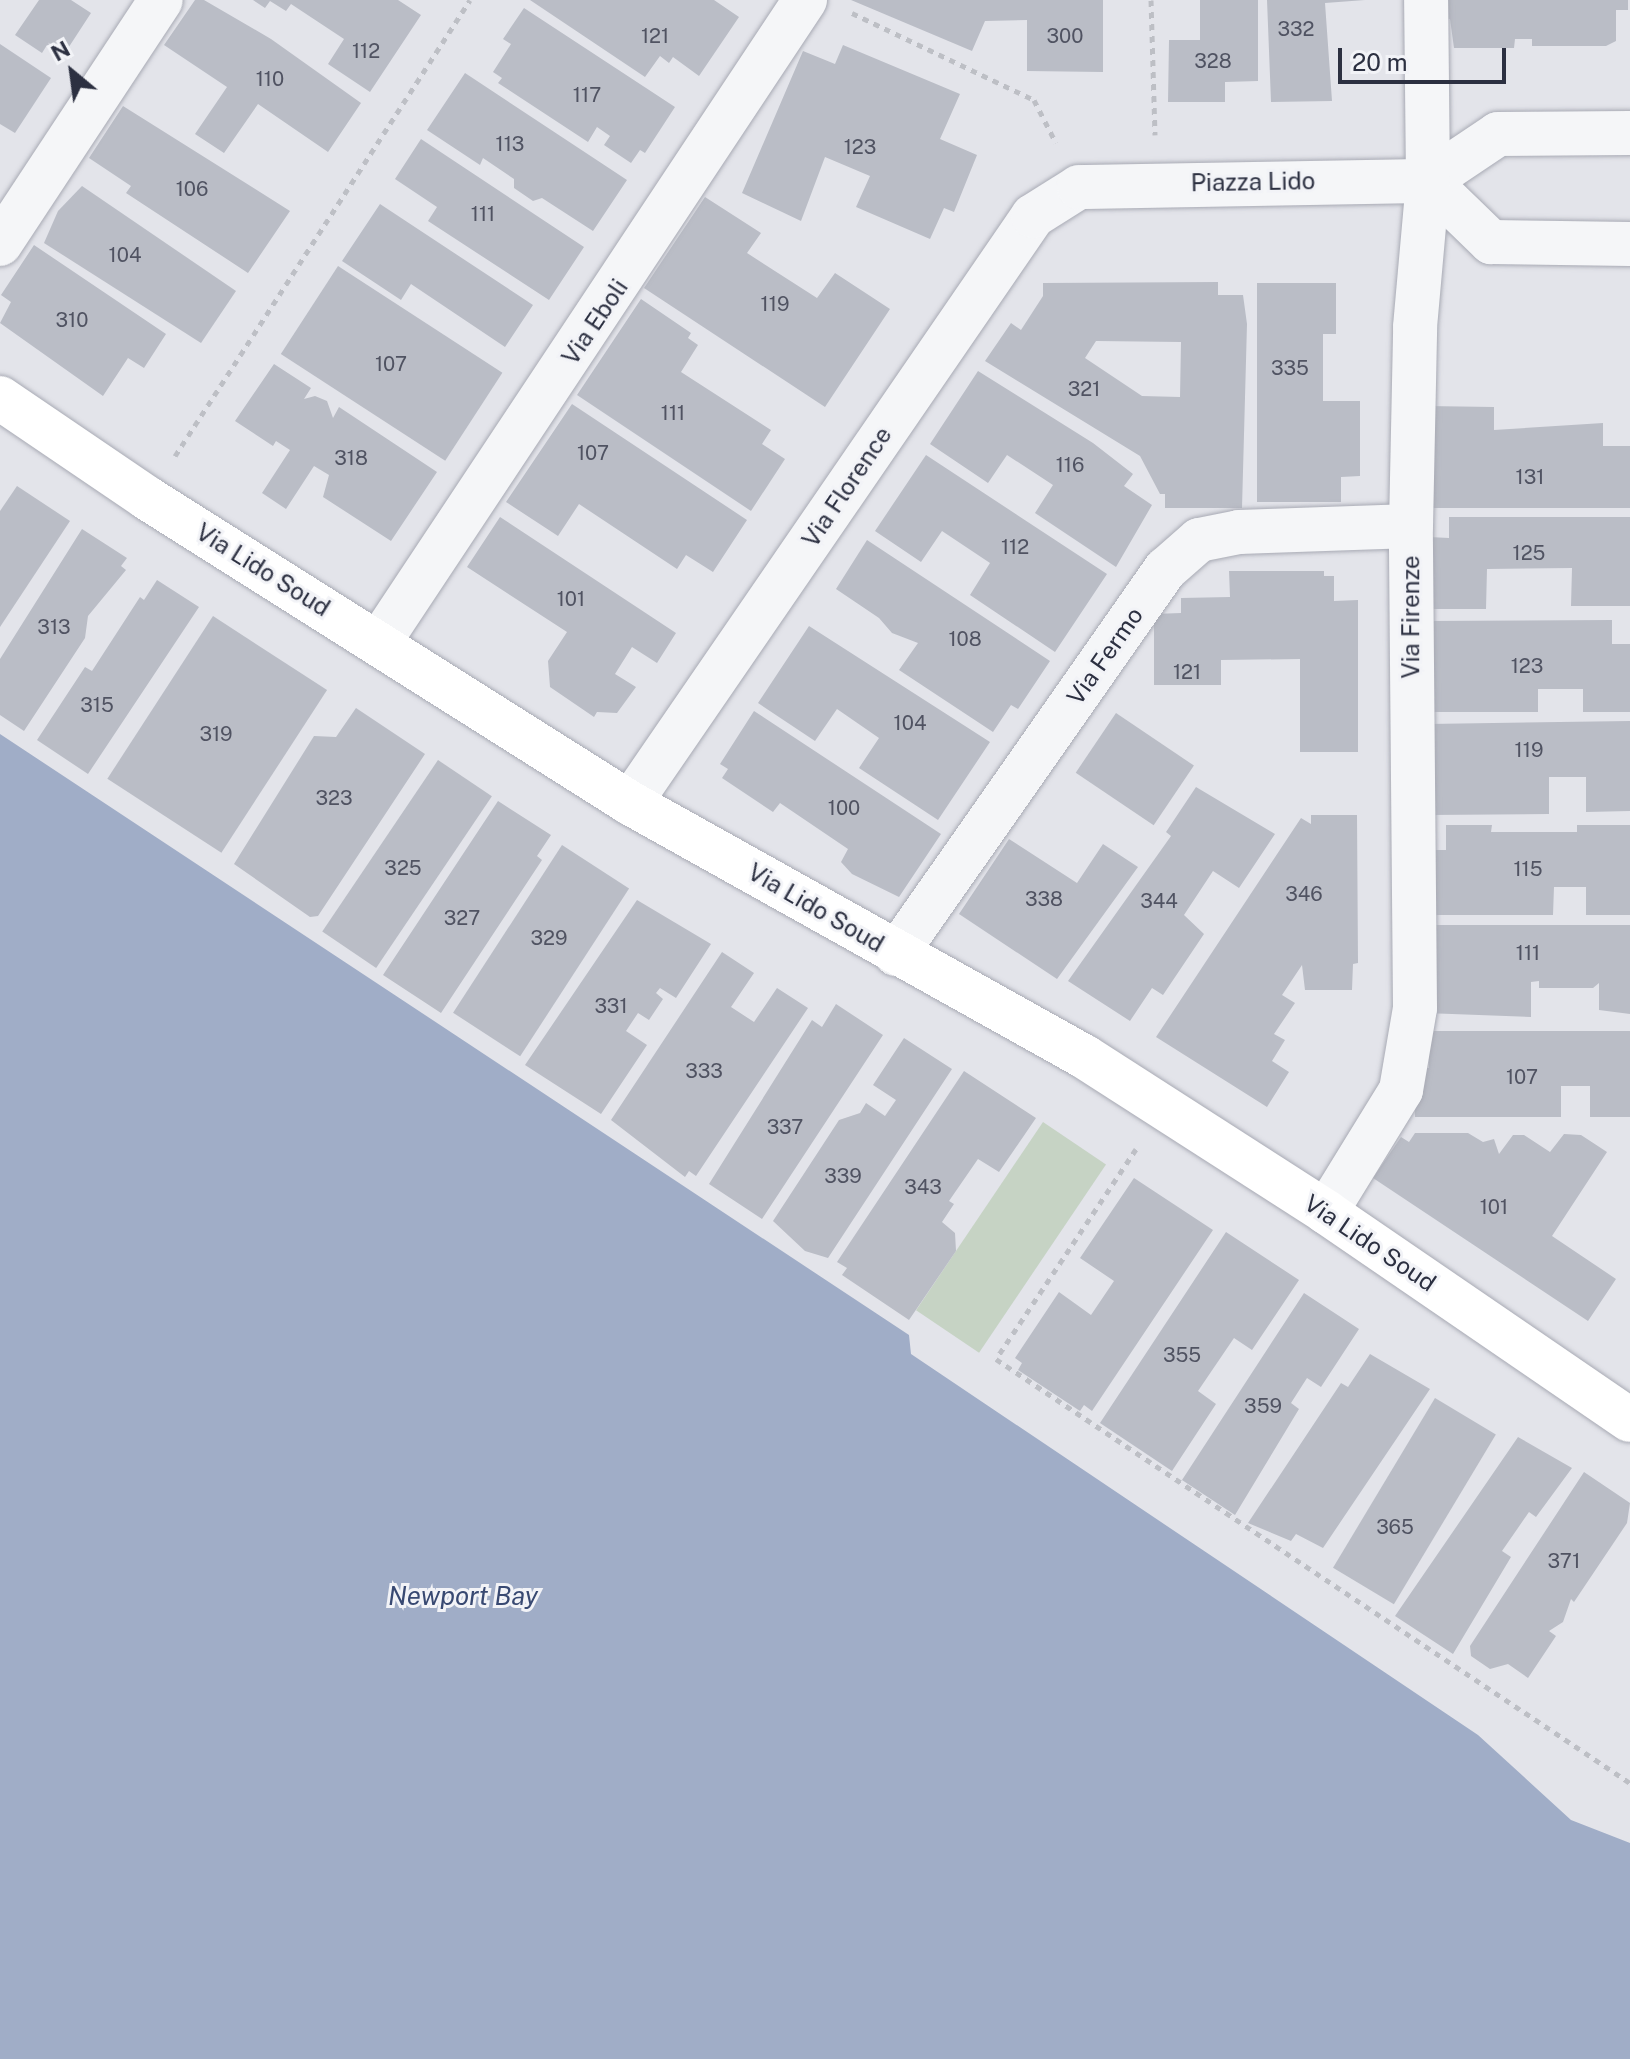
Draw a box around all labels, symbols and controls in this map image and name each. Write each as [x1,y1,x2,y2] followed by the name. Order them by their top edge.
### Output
[1278,17,1314,41] house number: 332
[641,24,669,48] house number: 121
[1047,24,1083,48] house number: 300
[32,32,112,112] north arrow
[1342,32,1510,82] scale bar
[47,35,74,67] text: N
[352,39,380,63] house number: 112
[1352,48,1408,76] text: 20 m
[1194,49,1232,73] house number: 328
[256,67,284,91] house number: 110
[573,83,601,107] house number: 117
[496,132,524,156] house number: 113
[844,135,876,159] house number: 123
[1190,167,1316,197] street label: Piazza Lido
[176,177,208,201] house number: 106
[471,202,495,226] house number: 111
[109,243,141,267] house number: 104
[556,274,634,370] street label: Via Eboli
[761,292,789,316] house number: 119
[56,308,88,332] house number: 310
[375,352,407,376] house number: 107
[1271,356,1309,380] house number: 335
[1068,377,1100,401] house number: 321
[661,401,685,425] house number: 111
[796,421,898,553] street label: Via Florence
[577,441,609,465] house number: 107
[334,446,368,470] house number: 318
[1056,453,1084,477] house number: 116
[1516,465,1544,489] house number: 131
[191,517,335,623] street label: Via Lido Soud
[1001,535,1029,559] house number: 112
[1513,541,1545,565] house number: 125
[1397,555,1425,679] street label: Via Firenze
[557,587,585,611] house number: 101
[1061,602,1149,710] street label: Via Fermo
[37,615,71,639] house number: 313
[948,627,982,651] house number: 108
[1511,654,1543,678] house number: 123
[1173,660,1201,684] house number: 121
[80,693,114,717] house number: 315
[894,711,926,735] house number: 104
[199,722,233,746] house number: 319
[1515,738,1543,762] house number: 119
[315,786,353,810] house number: 323
[828,796,860,820] house number: 100
[384,856,422,880] house number: 325
[743,857,889,959] street label: Via Lido Soud
[1513,857,1543,881] house number: 115
[1285,882,1323,906] house number: 346
[1025,887,1063,911] house number: 338
[1140,889,1178,913] house number: 344
[444,906,480,930] house number: 327
[530,926,568,950] house number: 329
[1516,941,1540,965] house number: 111
[594,994,628,1018] house number: 331
[685,1059,723,1083] house number: 333
[1506,1065,1538,1089] house number: 107
[767,1115,803,1139] house number: 337
[824,1164,862,1188] house number: 339
[904,1175,942,1199] house number: 343
[1299,1188,1441,1298] street label: Via Lido Soud
[1480,1195,1508,1219] house number: 101
[1163,1343,1201,1367] house number: 355
[1244,1394,1282,1418] house number: 359
[1376,1515,1414,1539] house number: 365
[1548,1549,1580,1573] house number: 371
[388,1580,538,1612] water label: Newport Bay

